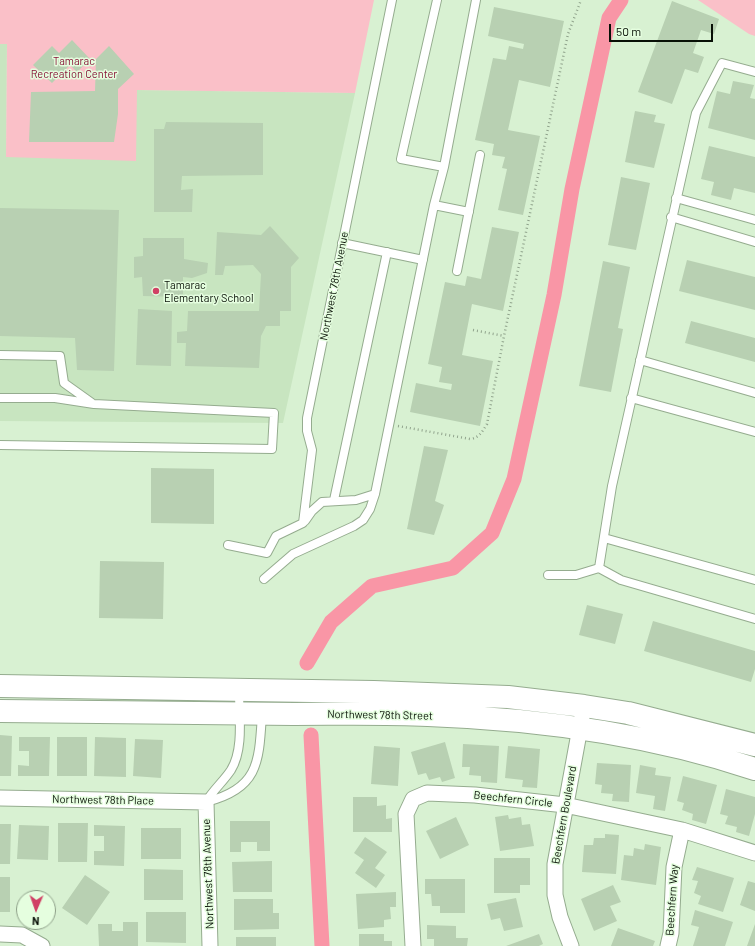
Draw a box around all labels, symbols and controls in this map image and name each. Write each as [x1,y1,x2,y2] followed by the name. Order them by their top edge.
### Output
[611,16,715,42] scale bar
[616,24,641,38] text: 50 m
[31,54,117,80] park label: Tamarac Recreation Center
[317,231,351,341] street label: Northwest 78th Avenue
[164,278,254,304] place label: Tamarac Elementary School
[151,286,161,296] marker: Tamarac Elementary School
[327,707,433,723] street label: Northwest 78th Street
[549,765,579,865] street label: Beechfern Boulevard
[473,788,553,810] street label: Beechfern Circle
[52,793,154,807] street label: Northwest 78th Place
[199,819,217,929] street label: Northwest 78th Avenue
[663,864,681,936] street label: Beechfern Way
[16,890,56,930] north arrow
[32,915,39,928] text: N

